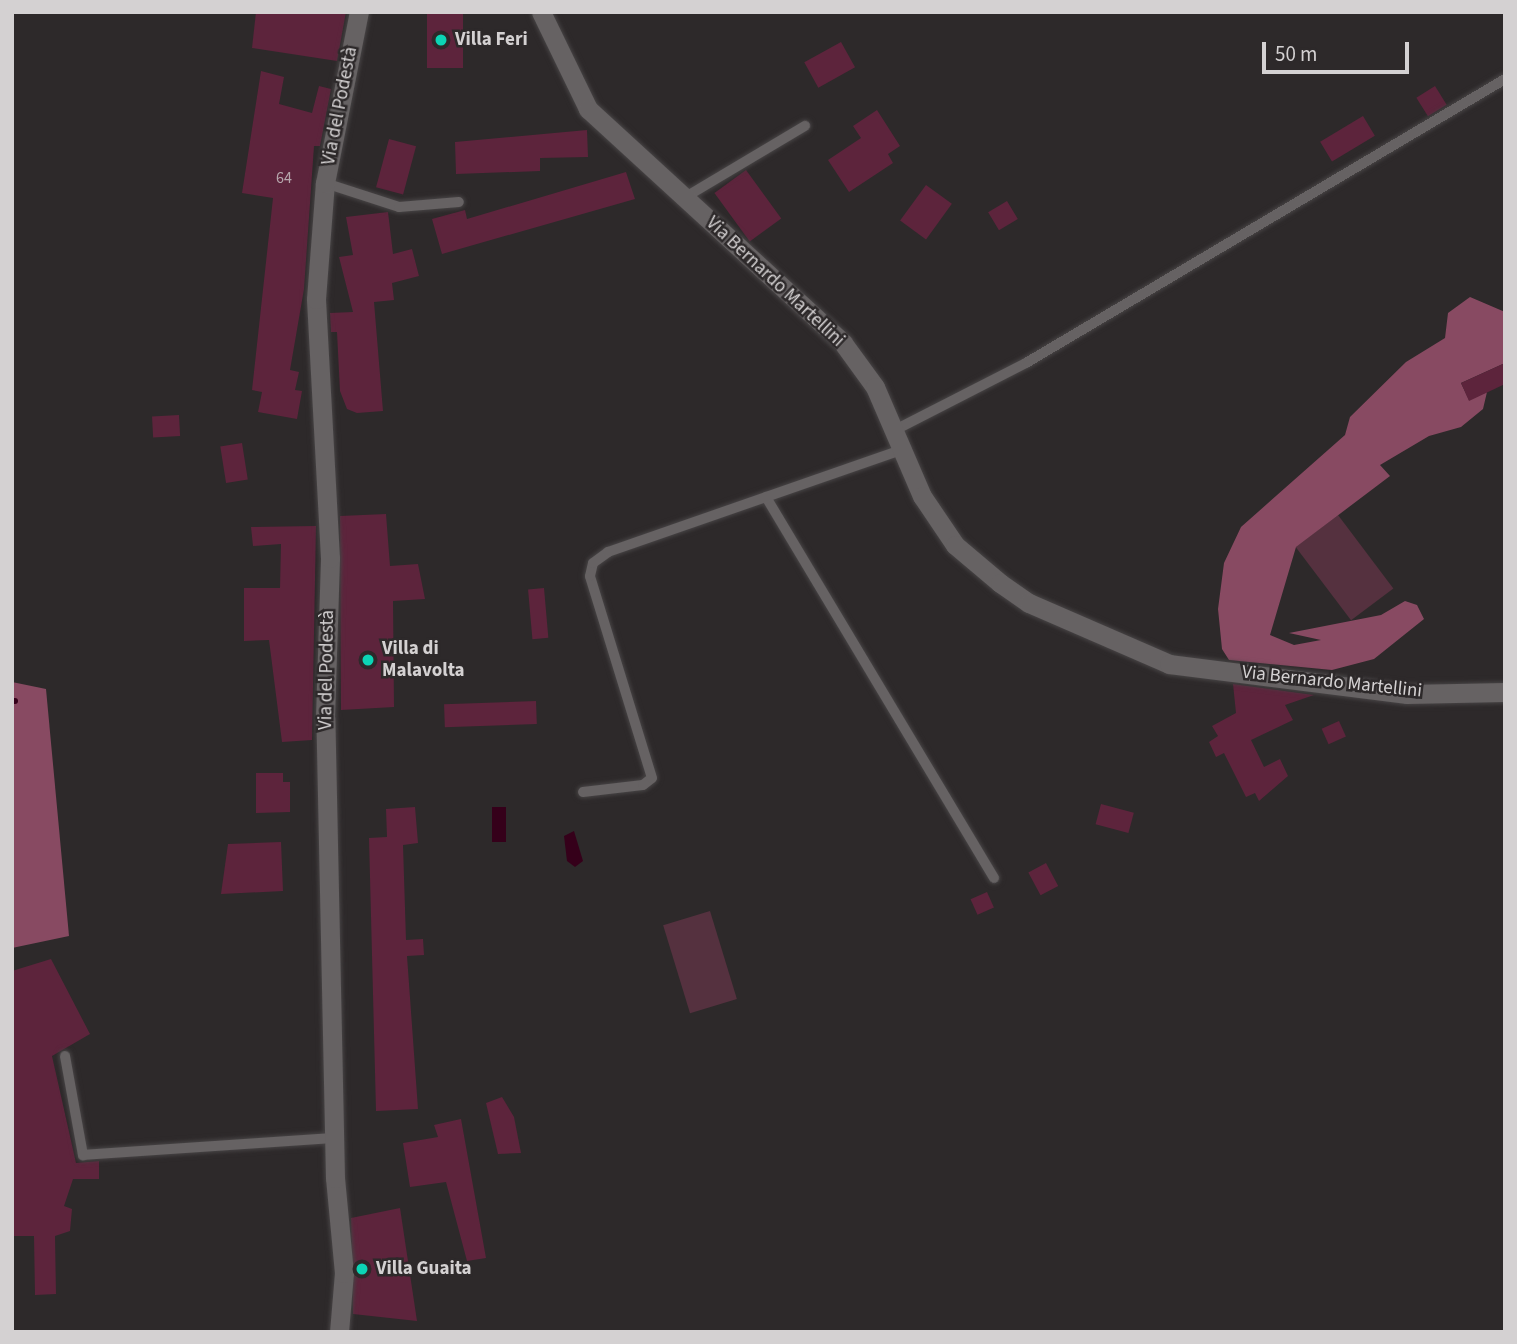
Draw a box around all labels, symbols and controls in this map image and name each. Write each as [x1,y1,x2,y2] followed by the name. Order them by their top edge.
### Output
[1265,28,1412,72] scale bar
[455,29,528,51] place label: Villa Feri
[433,32,449,48] marker: Villa Feri
[1275,39,1317,69] text: 50 m
[317,45,363,167] street label: Via del Podestà
[276,168,292,188] house number: 64
[701,212,849,352] street label: Via Bernardo Martellini
[315,610,339,730] street label: Via del Podestà
[382,638,465,682] place label: Villa di Malavolta
[360,652,376,668] marker: Villa di Malavolta
[1241,661,1423,703] street label: Via Bernardo Martellini
[376,1258,472,1280] place label: Villa Guaita
[354,1261,370,1277] marker: Villa Guaita

